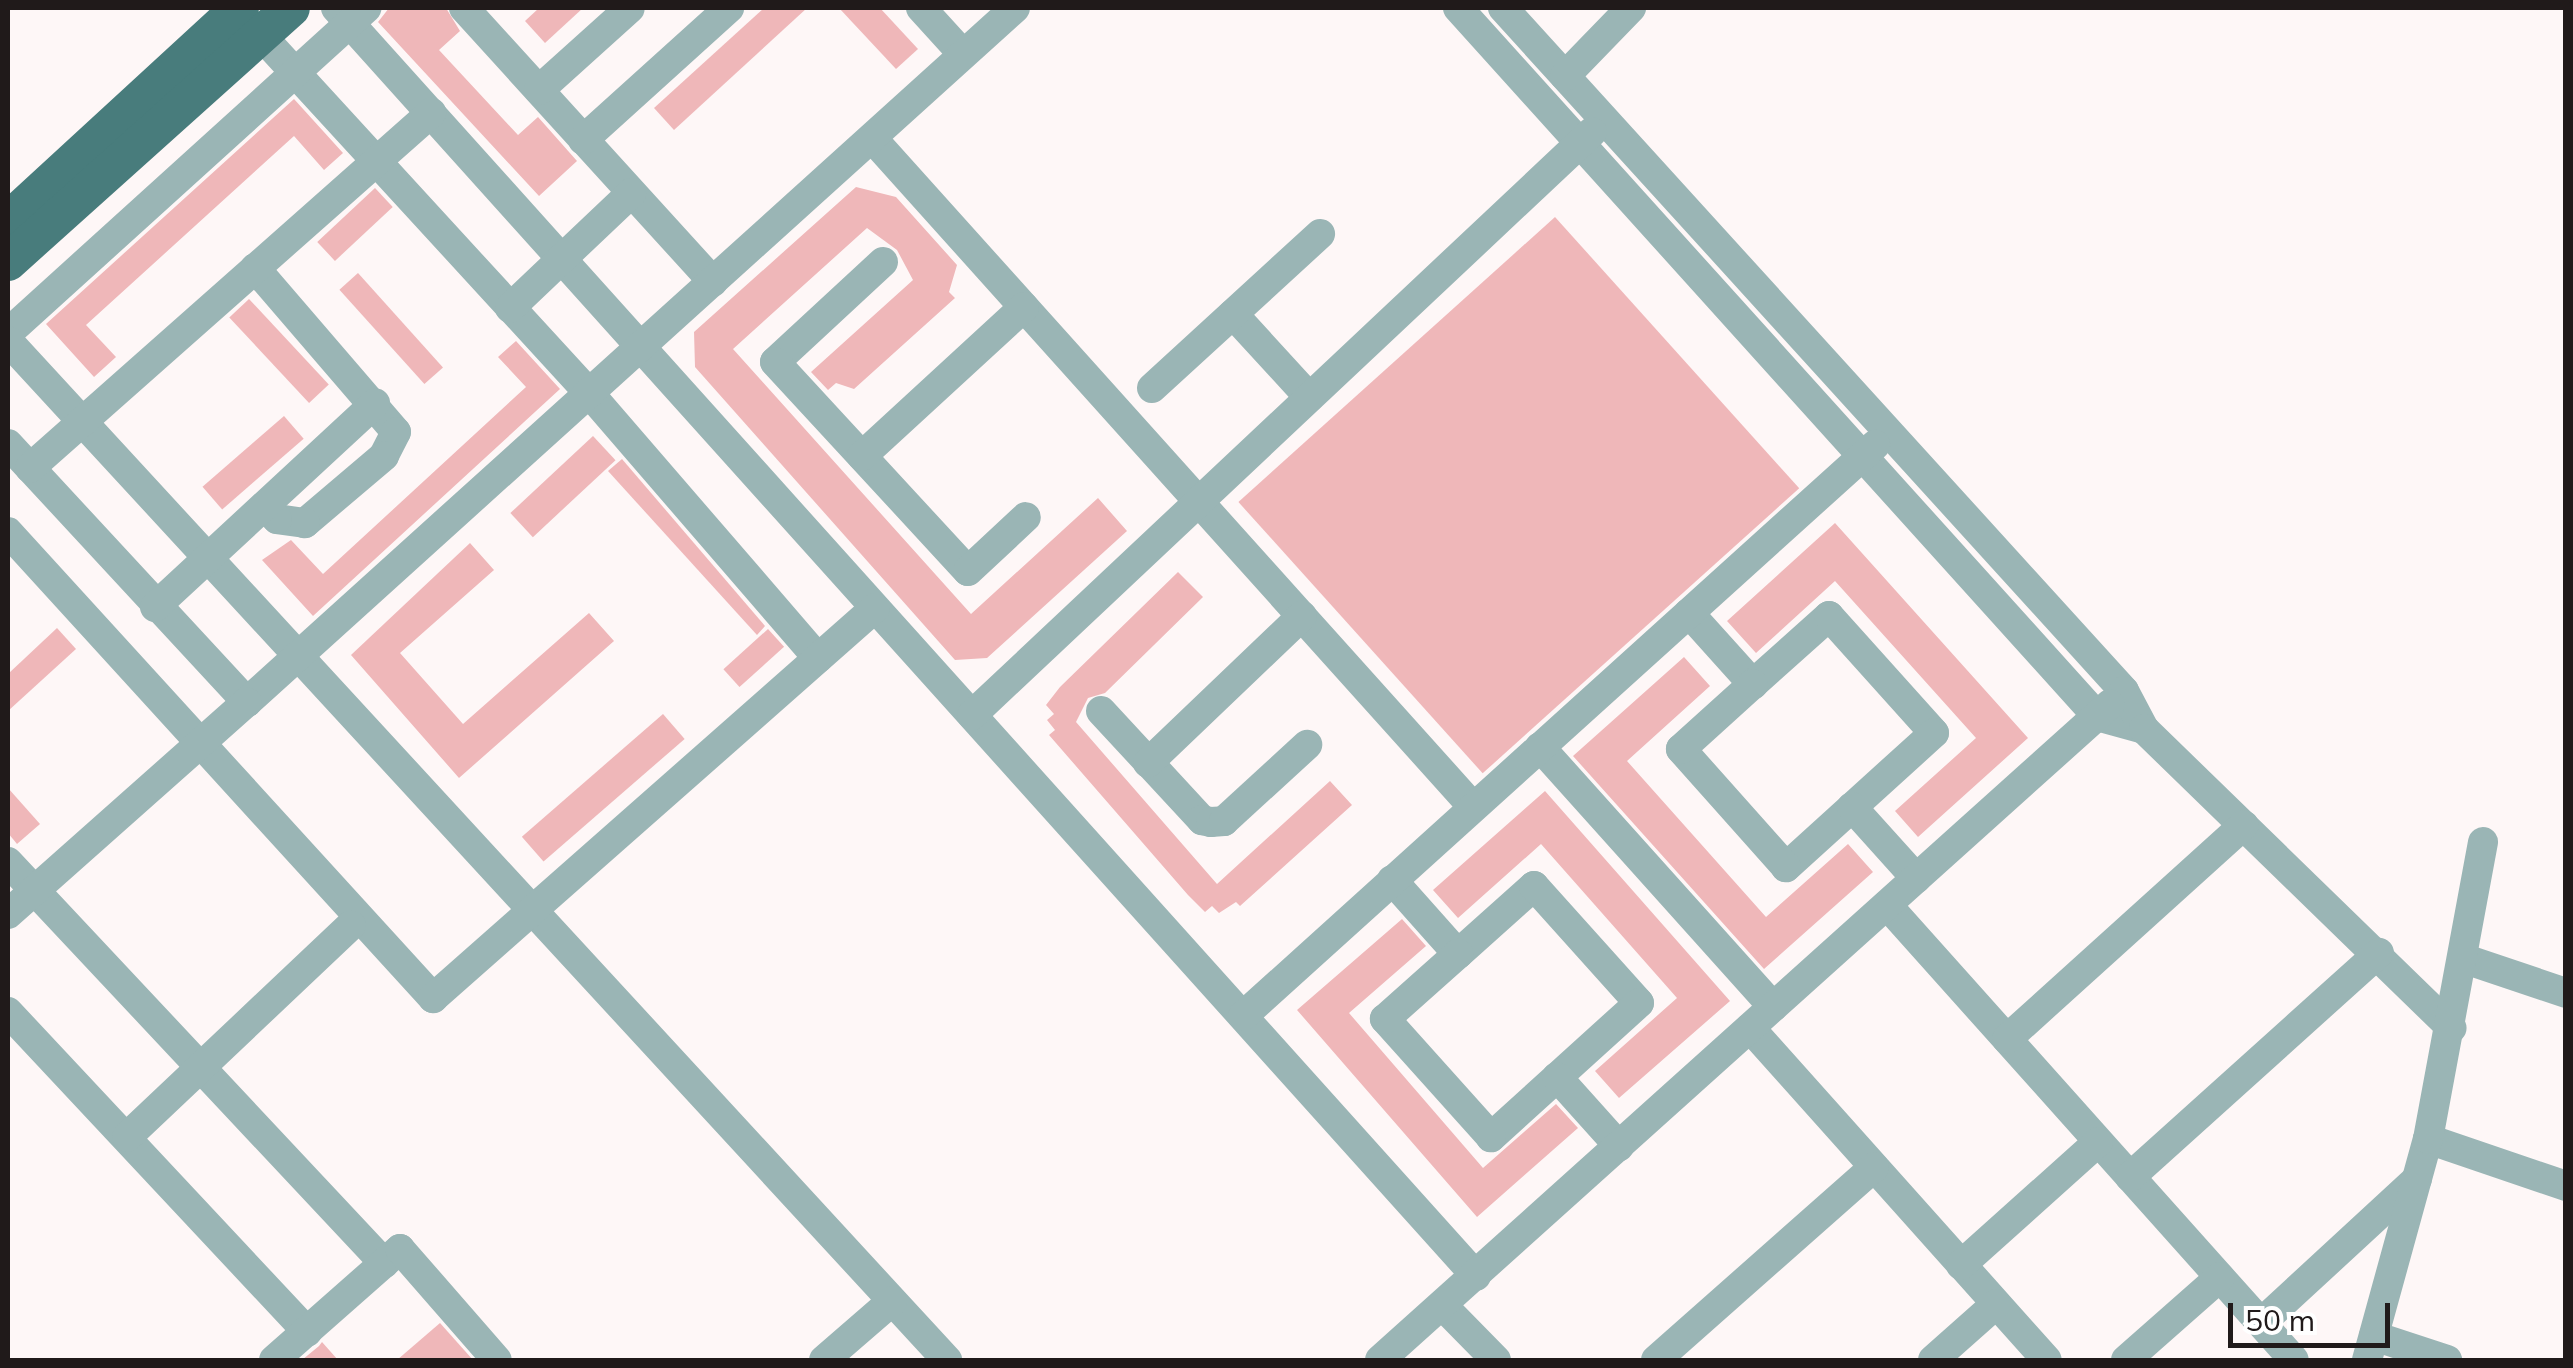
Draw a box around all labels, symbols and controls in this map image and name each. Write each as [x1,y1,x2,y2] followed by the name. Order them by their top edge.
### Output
[2233,1283,2396,1345] scale bar
[2245,1301,2315,1339] text: 50 m

